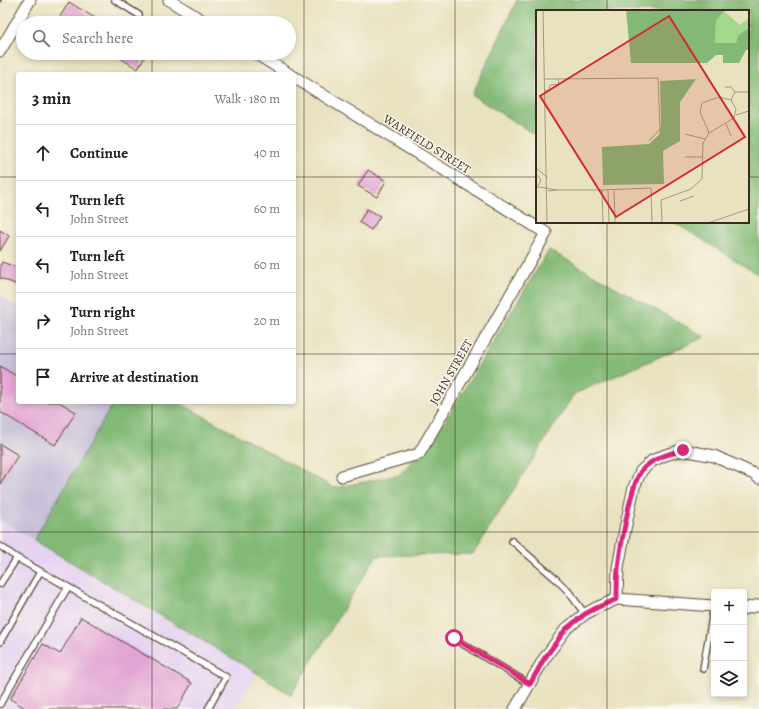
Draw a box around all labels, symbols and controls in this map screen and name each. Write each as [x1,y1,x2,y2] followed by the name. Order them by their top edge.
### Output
[536,10,749,223] inset map
[16,16,296,60] search box
[30,27,52,49] icon: search
[62,28,133,48] text: Search here
[32,87,71,110] text: 3 min
[214,90,280,107] text: Walk · 180 m
[379,110,474,178] street label: WARFIELD STREET
[32,142,54,164] icon: ahead
[70,143,128,163] text: Continue
[254,144,280,161] text: 40 m
[70,190,125,210] text: Turn left
[32,198,54,220] icon: left
[254,200,280,217] text: 60 m
[70,210,129,227] text: John Street
[70,246,125,266] text: Turn left
[32,254,54,276] icon: left
[254,256,280,273] text: 60 m
[70,266,129,283] text: John Street
[70,302,135,322] text: Turn right
[32,310,54,332] icon: right
[254,312,280,329] text: 20 m
[70,322,129,339] text: John Street
[426,336,476,408] street label: JOHN STREET
[32,366,54,388] icon: arrive
[70,367,199,387] text: Arrive at destination
[674,441,692,459] route end
[711,589,747,697] map controls
[711,589,747,625] button: +
[711,625,747,661] button: −
[445,629,463,647] route start
[711,661,747,697] button: layers

